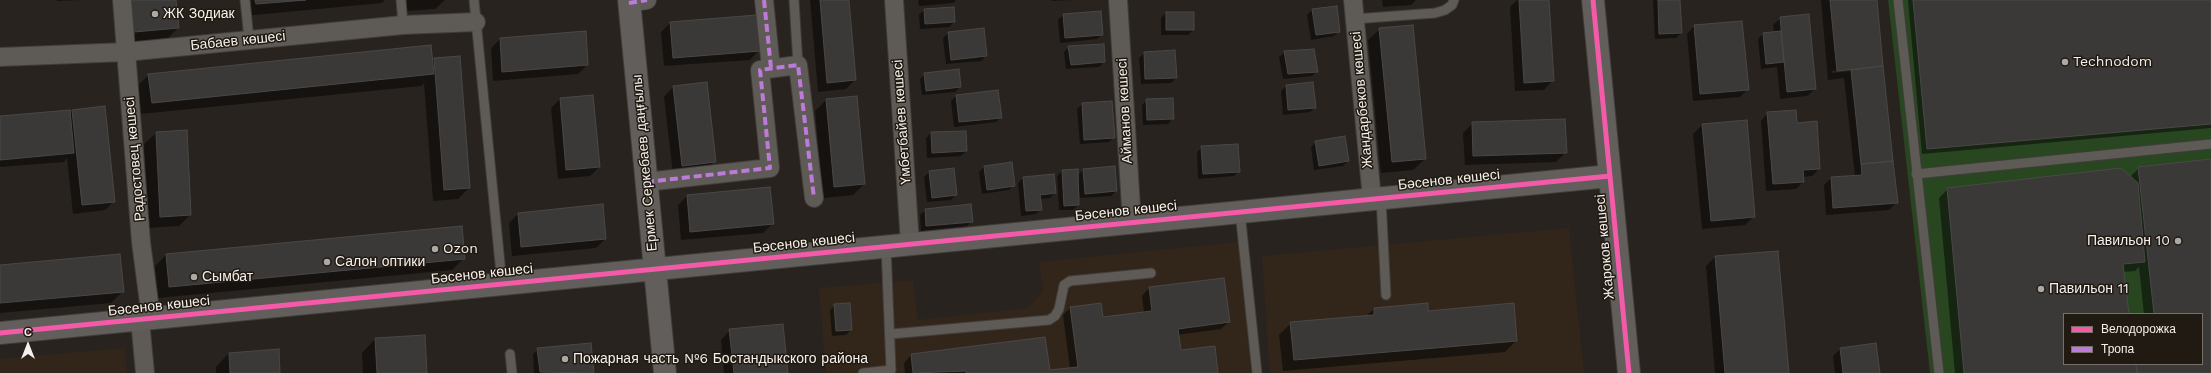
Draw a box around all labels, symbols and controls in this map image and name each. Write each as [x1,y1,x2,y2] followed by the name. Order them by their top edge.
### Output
[163,6,235,22] place label: ЖК Зодиак
[150,9,160,19] marker: ЖК Зодиак
[190,28,286,54] street label: Бабаев көшесі
[1348,31,1376,169] street label: Жандарбеков көшесі
[2073,54,2152,70] place label: Technodom
[2060,57,2070,67] marker: Technodom
[1114,58,1136,164] street label: Айманов көшесі
[889,59,915,185] street label: Үмбетбайев көшесі
[629,74,661,252] street label: Ермек Серкебаев даңғылы
[121,96,149,222] street label: Радостовец көшесі
[1397,166,1501,194] street label: Бәсенов көшесі
[1592,194,1618,300] street label: Жароков көшесі
[1074,197,1178,225] street label: Бәсенов көшесі
[752,229,856,257] street label: Бәсенов көшесі
[2087,233,2170,249] place label: Павильон 10
[2173,236,2183,246] marker: Павильон 10
[443,241,478,257] place label: Ozon
[430,244,440,254] marker: Ozon
[335,254,425,270] place label: Салон оптики
[322,257,332,267] marker: Салон оптики
[430,260,534,288] street label: Бәсенов көшесі
[202,269,253,285] place label: Сымбат
[189,272,199,282] marker: Сымбат
[2049,281,2129,297] place label: Павильон 11
[2036,284,2046,294] marker: Павильон 11
[107,292,211,320] street label: Бәсенов көшесі
[2063,313,2203,365] legend
[2101,322,2176,336] text: Велодорожка
[8,325,48,365] north arrow
[24,326,32,339] text: С
[2101,342,2134,356] text: Тропа
[573,351,868,367] place label: Пожарная часть №6 Бостандыкского района
[560,354,570,364] marker: Пожарная часть №6 Бостандыкского района

